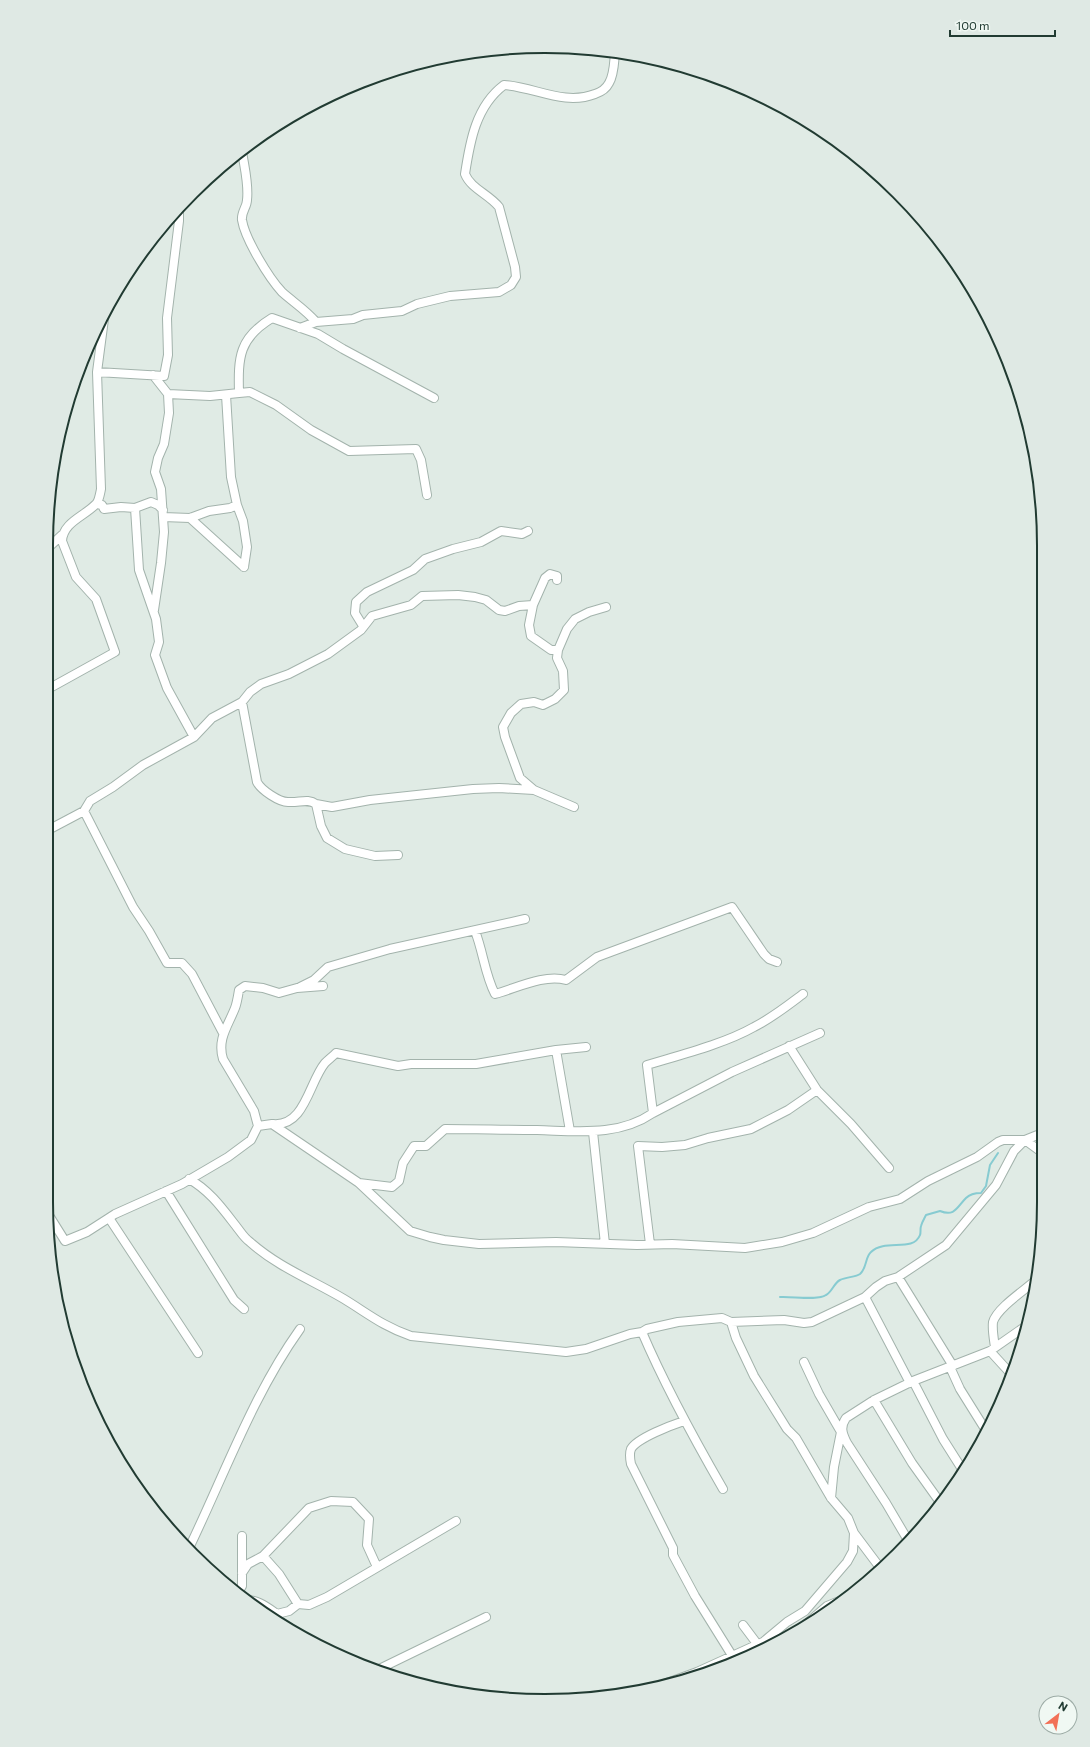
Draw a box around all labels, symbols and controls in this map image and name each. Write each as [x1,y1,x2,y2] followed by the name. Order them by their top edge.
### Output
[950,12,1055,38] scale bar
[956,18,990,32] text: 100 m
[1038,1695,1078,1735] north arrow
[1057,1698,1070,1714] text: N

